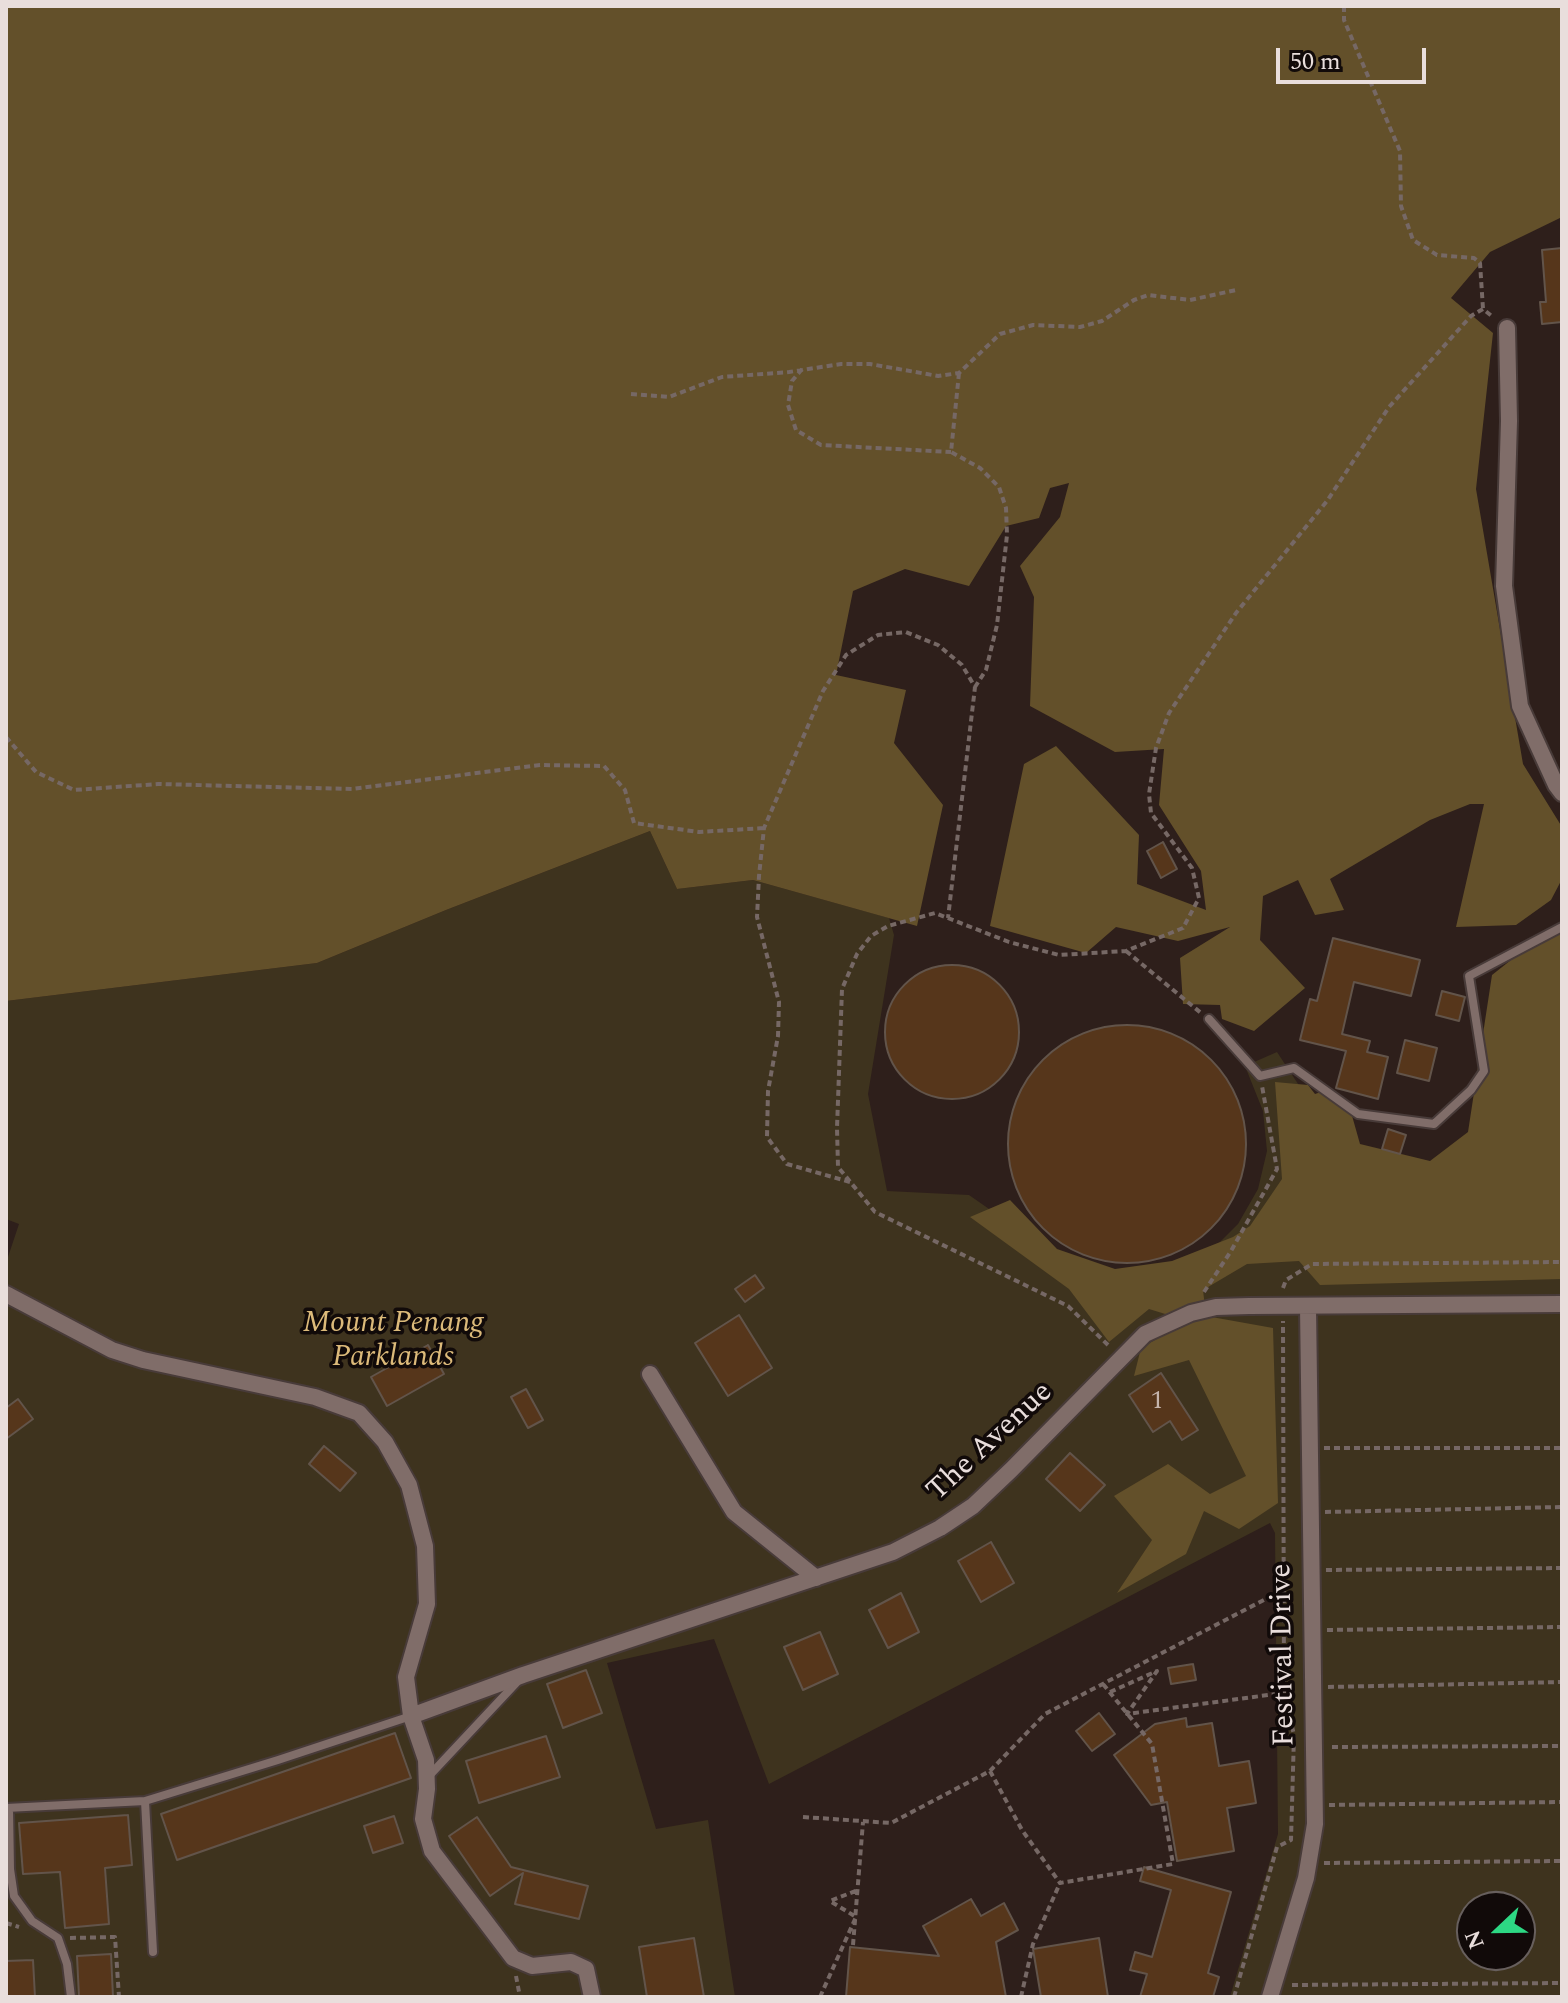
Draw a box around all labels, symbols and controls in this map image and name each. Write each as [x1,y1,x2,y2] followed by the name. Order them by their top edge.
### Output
[1280,32,1430,82] scale bar
[1290,44,1341,80] text: 50 m
[303,1307,483,1378] park label: Mount Penang Parklands
[921,1376,1061,1510] street label: The Avenue
[1151,1387,1163,1419] house number: 1
[1265,1563,1305,1747] street label: Festival Drive
[1456,1891,1536,1971] north arrow
[1456,1925,1494,1954] text: N

